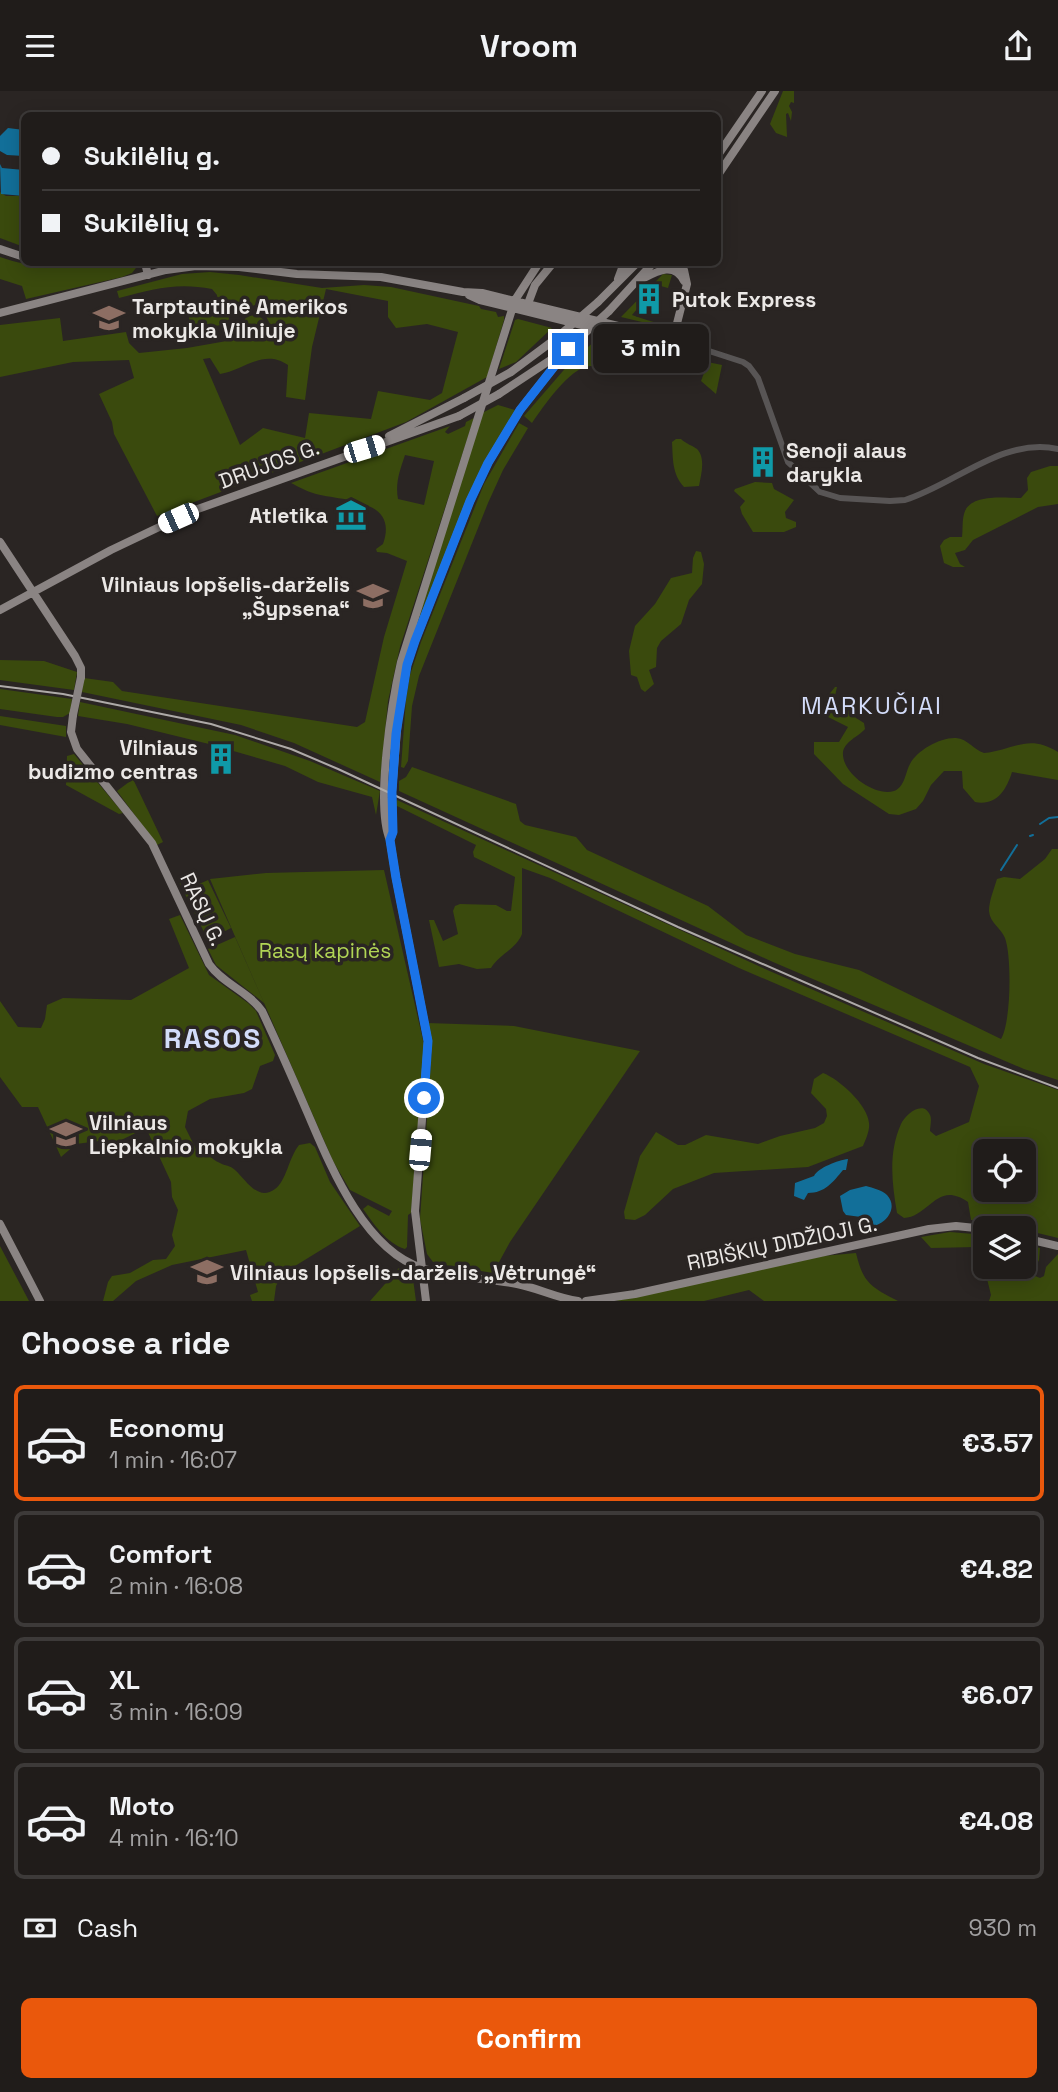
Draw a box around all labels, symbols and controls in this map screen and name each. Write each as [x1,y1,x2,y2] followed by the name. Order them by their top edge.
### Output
[480,26,578,66] text: Vroom
[21,27,59,65] icon: menu
[999,27,1037,65] icon: share
[84,139,220,173] text: Sukilėlių g.
[84,206,220,240] text: Sukilėlių g.
[632,282,666,316] building icon: Putok Express
[672,286,816,313] place label: Putok Express
[132,293,348,344] place label: Tarptautinė Amerikos mokykla Vilniuje
[92,301,126,335] school or university icon: Tarptautinė Amerikos mokykla Vilniuje
[592,324,708,373] callout: 3 min
[552,333,584,365] route end
[621,333,681,363] text: 3 min
[215,433,323,495] street label: DRUJOS G.
[341,433,388,465] car
[786,437,907,488] place label: Senoji alaus darykla
[746,445,780,479] building icon: Senoji alaus darykla
[334,498,368,532] museum icon: Atletika
[155,500,202,536] car
[249,502,328,529] place label: Atletika
[101,571,350,622] place label: Vilniaus lopšelis-darželis „Šypsena“
[356,579,390,613] school or university icon: Vilniaus lopšelis-darželis „Šypsena“
[801,690,943,721] district label: MARKUČIAI
[28,734,198,785] place label: Vilniaus budizmo centras
[204,742,238,776] building icon: Vilniaus budizmo centras
[174,868,232,950] street label: RASŲ G.
[259,937,391,964] park label: Rasų kapinės
[164,1020,262,1056] district label: RASOS
[408,1082,440,1114] route start
[89,1109,283,1160] place label: Vilniaus Liepkalnio mokykla
[49,1117,83,1151] school or university icon: Vilniaus Liepkalnio mokykla
[408,1128,433,1172] car
[973,1139,1036,1279] map controls
[973,1139,1036,1202] button: locate
[684,1210,880,1276] street label: RIBIŠKIŲ DIDŽIOJI G.
[973,1216,1036,1279] button: layers
[190,1255,224,1289] school or university icon: Vilniaus lopšelis-darželis „Vėtrungė“
[230,1259,597,1286] place label: Vilniaus lopšelis-darželis „Vėtrungė“
[21,1323,231,1363] text: Choose a ride
[109,1411,225,1445] text: Economy
[25,1412,88,1475] icon: car
[962,1426,1033,1460] text: €3.57
[109,1445,237,1475] text: 1 min · 16:07
[109,1537,212,1571] text: Comfort
[25,1538,88,1601] icon: car
[960,1552,1033,1586] text: €4.82
[109,1571,243,1601] text: 2 min · 16:08
[109,1663,140,1697] text: XL
[25,1664,88,1727] icon: car
[961,1678,1033,1712] text: €6.07
[109,1697,243,1727] text: 3 min · 16:09
[109,1789,175,1823] text: Moto
[25,1790,88,1853] icon: car
[959,1804,1033,1838] text: €4.08
[109,1823,239,1853] text: 4 min · 16:10
[21,1909,59,1947] icon: cash
[77,1911,138,1945] text: Cash
[969,1913,1037,1943] text: 930 m
[21,1998,1037,2078] button: Confirm

